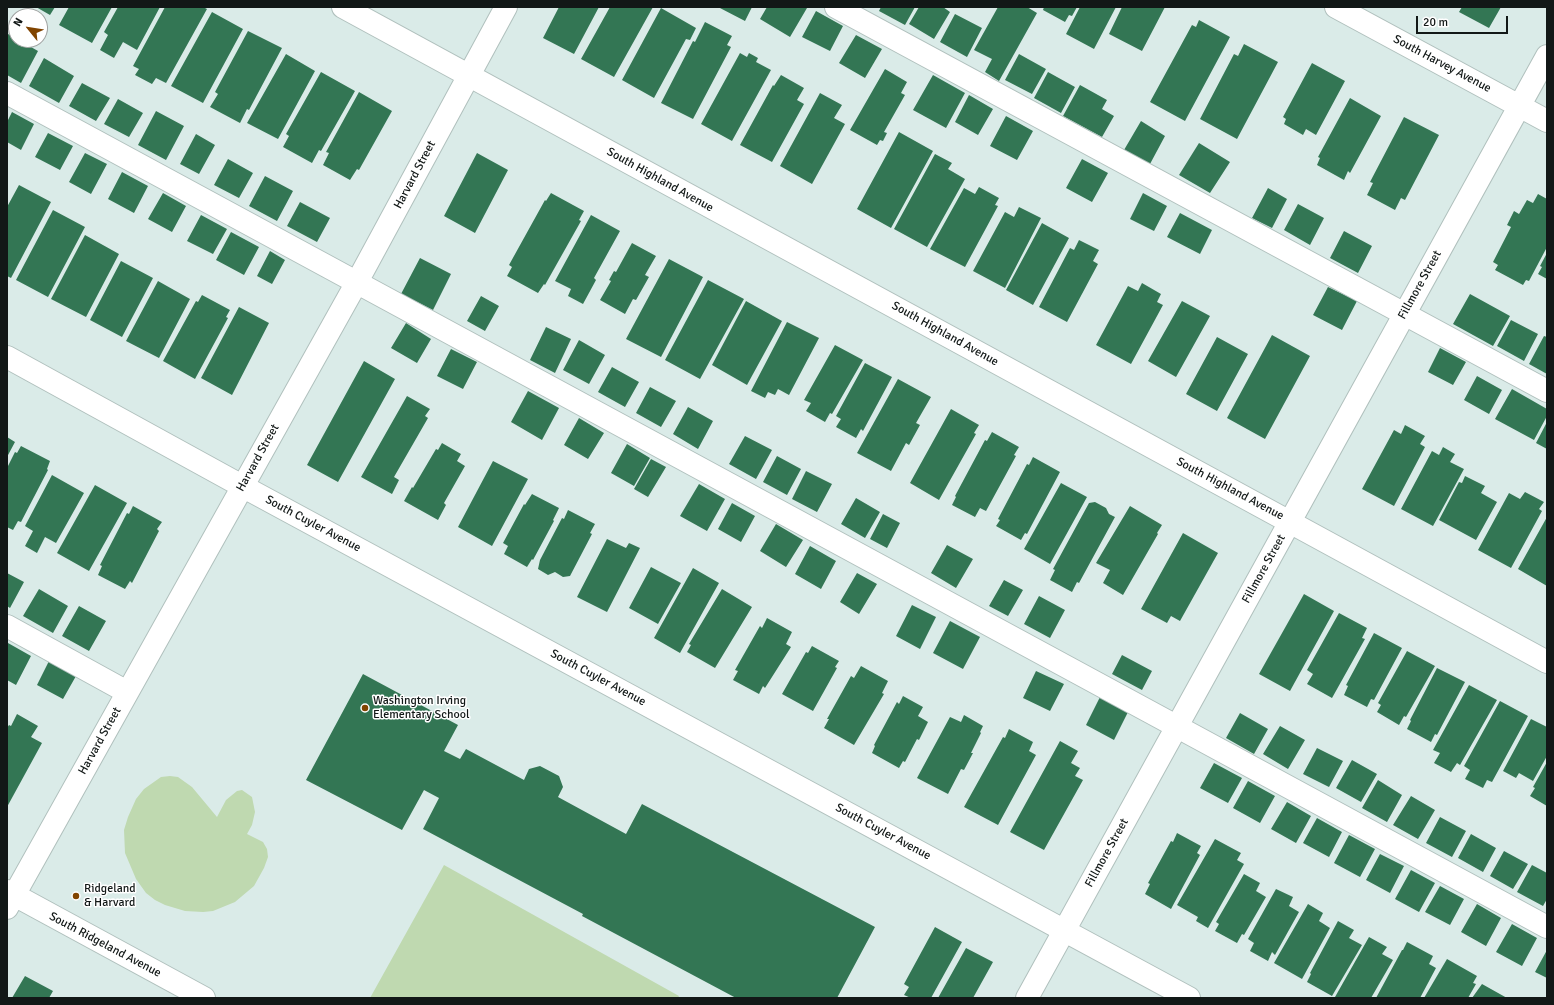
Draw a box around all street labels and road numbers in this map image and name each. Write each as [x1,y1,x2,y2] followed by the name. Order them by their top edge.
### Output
[1391,32,1493,96] street label: South Harvey Avenue
[391,138,439,212] street label: Harvard Street
[604,145,716,215] street label: South Highland Avenue
[1395,248,1445,322] street label: Fillmore Street
[889,299,1001,369] street label: South Highland Avenue
[234,422,282,494] street label: Harvard Street
[1174,455,1286,523] street label: South Highland Avenue
[263,493,363,555] street label: South Cuyler Avenue
[1239,532,1289,606] street label: Fillmore Street
[548,647,648,709] street label: South Cuyler Avenue
[76,705,124,777] street label: Harvard Street
[833,801,933,863] street label: South Cuyler Avenue
[1082,816,1132,890] street label: Fillmore Street
[47,909,163,981] street label: South Ridgeland Avenue

